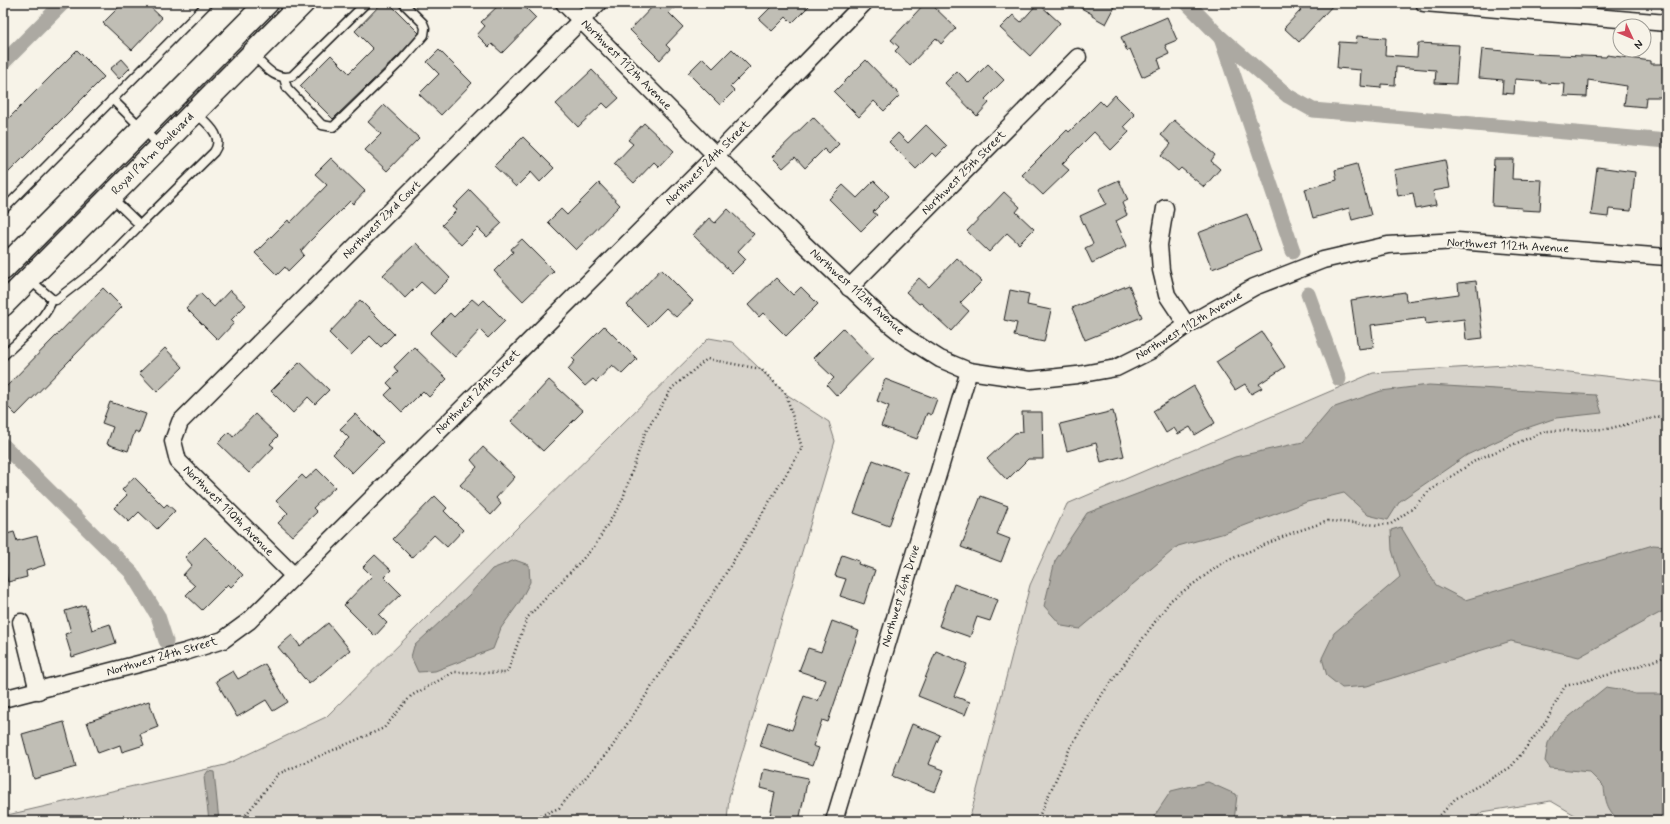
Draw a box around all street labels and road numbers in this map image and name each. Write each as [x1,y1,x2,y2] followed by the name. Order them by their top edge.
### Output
[577,16,675,114] street label: Northwest 112th Avenue
[108,109,198,199] street label: Royal Palm Boulevard
[662,117,754,209] street label: Northwest 24th Street
[918,127,1010,219] street label: Northwest 25th Street
[339,177,425,263] street label: Northwest 23rd Court
[1447,235,1570,257] street label: Northwest 112th Avenue
[806,245,908,339] street label: Northwest 112th Avenue
[1132,288,1246,364] street label: Northwest 112th Avenue
[432,346,524,438] street label: Northwest 24th Street
[179,462,277,560] street label: Northwest 110th Avenue
[878,543,924,649] street label: Northwest 26th Drive
[105,634,219,680] street label: Northwest 24th Street

